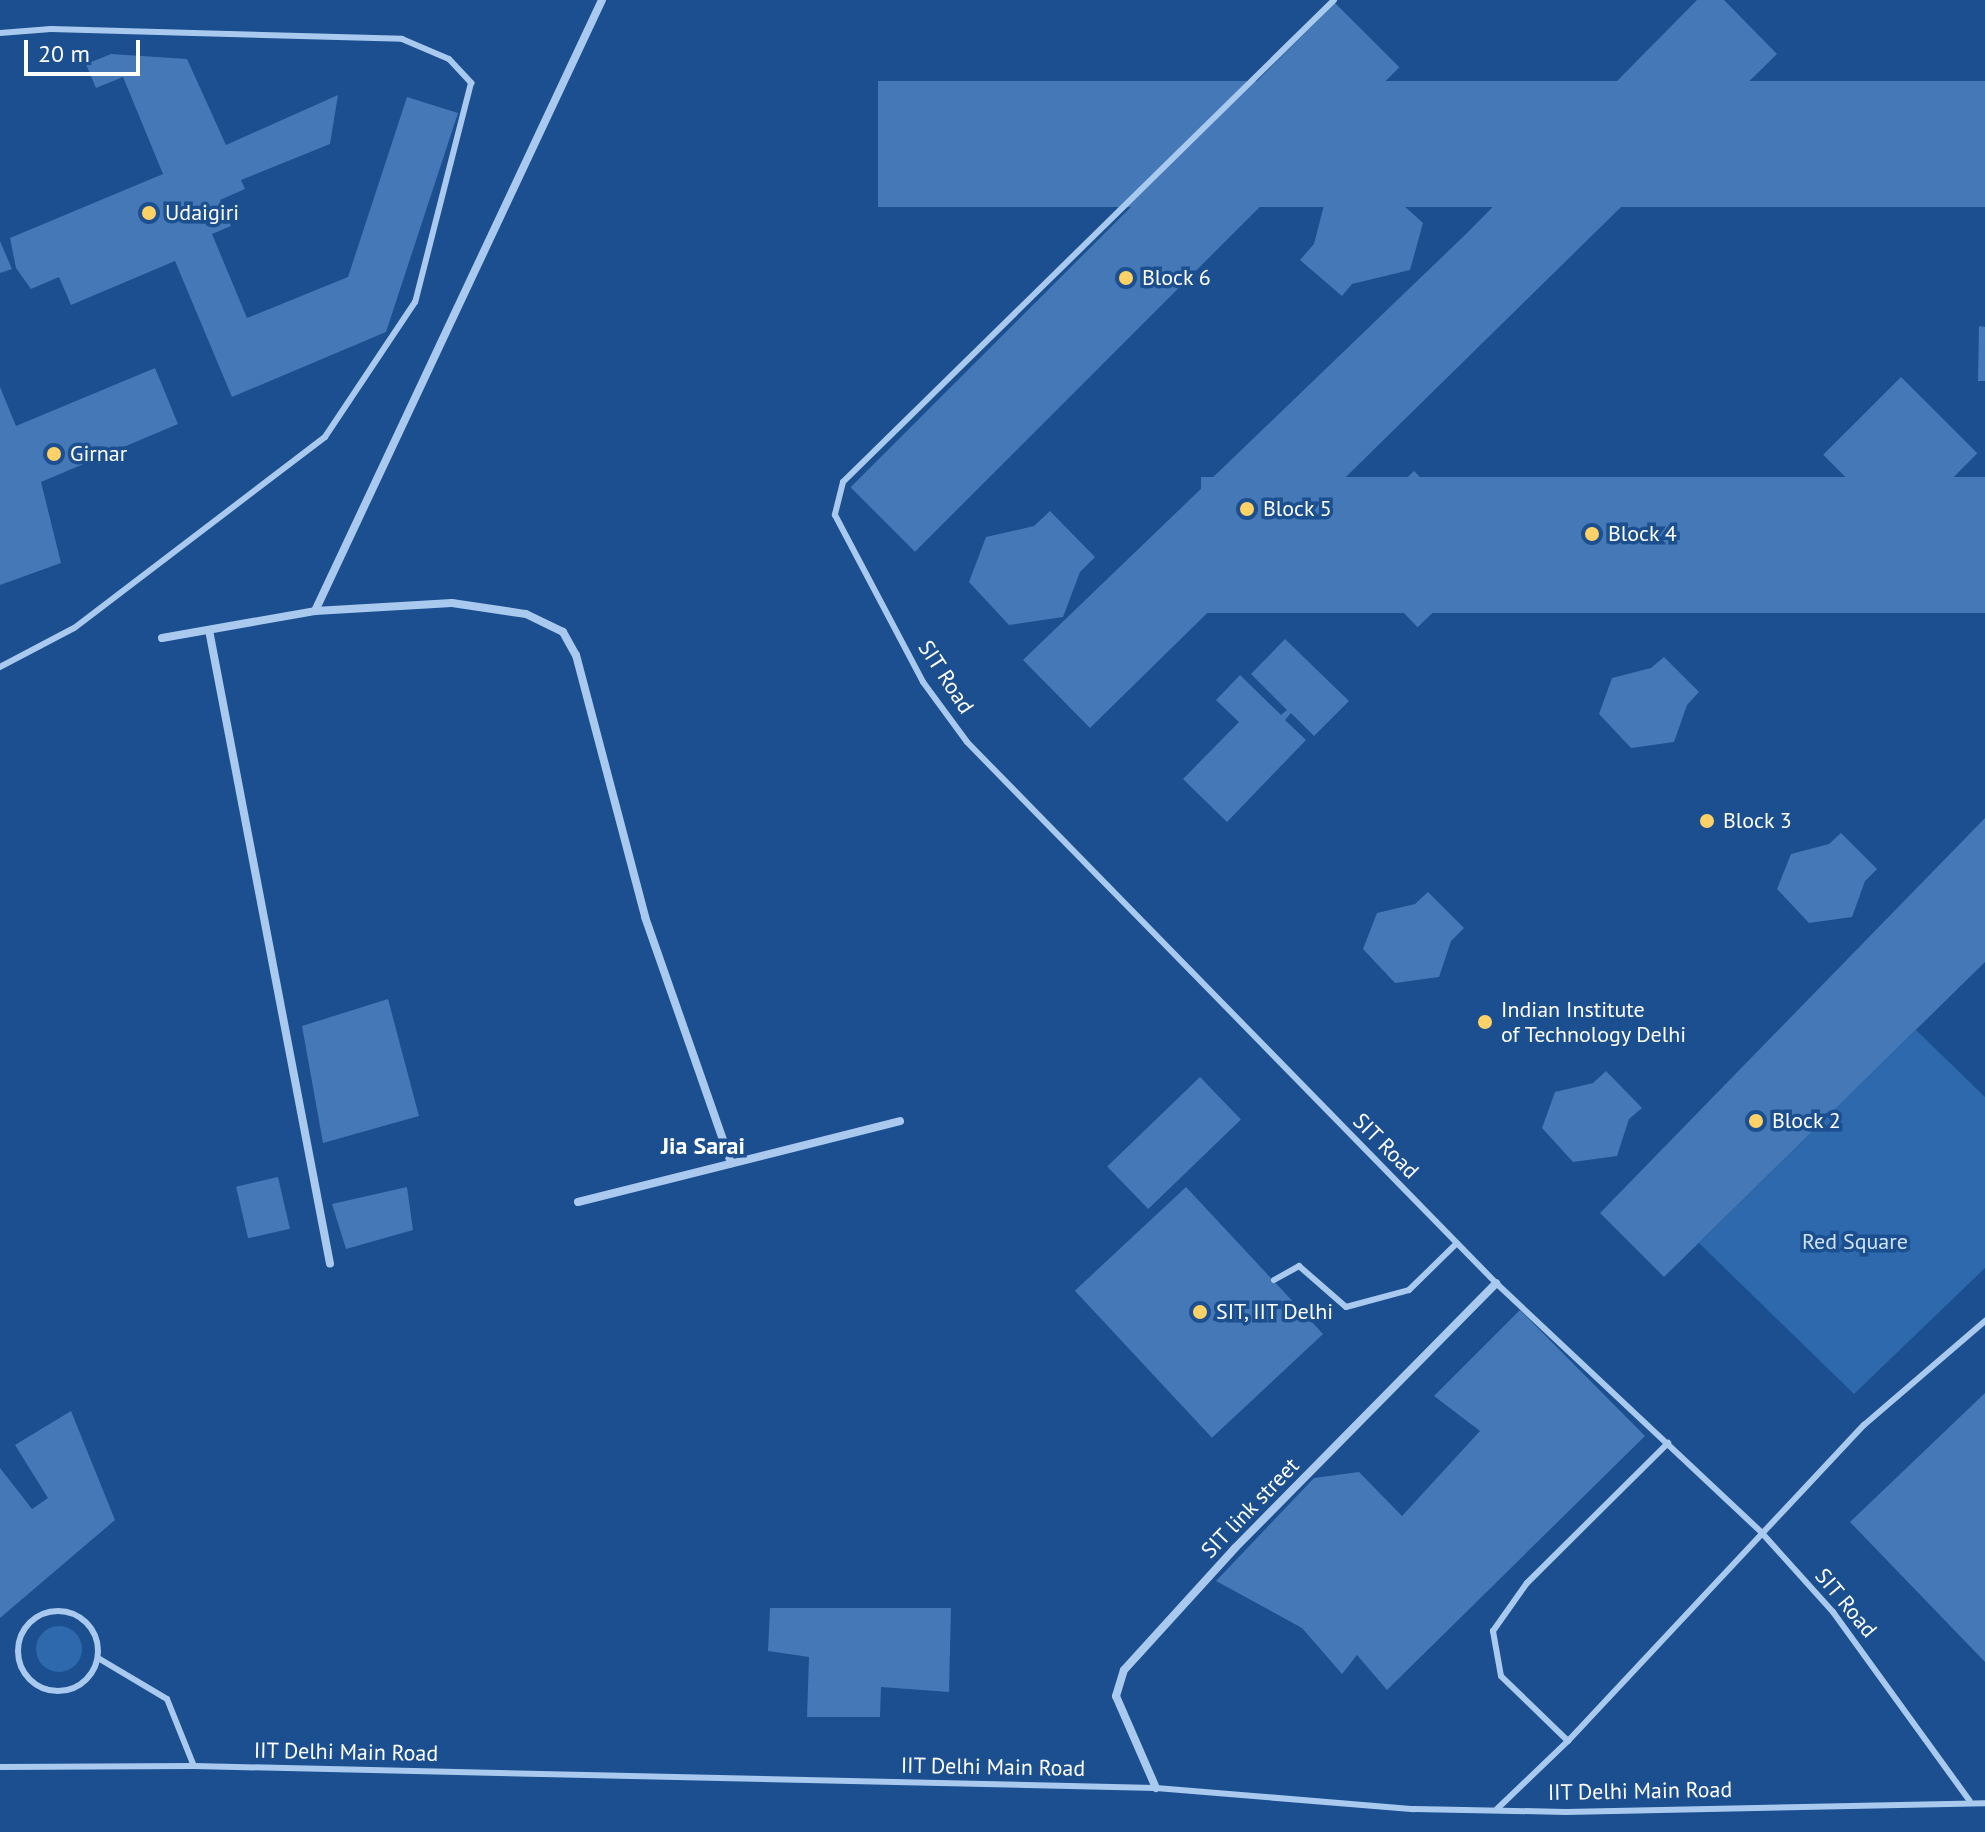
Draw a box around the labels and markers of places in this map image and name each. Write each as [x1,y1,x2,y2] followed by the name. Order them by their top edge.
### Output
[165,200,239,226] place label: Udaigiri
[140,204,158,222] marker: Udaigiri
[1142,265,1211,291] place label: Block 6
[1117,269,1135,287] marker: Block 6
[70,441,127,467] place label: Girnar
[45,445,63,463] marker: Girnar
[1263,496,1332,522] place label: Block 5
[1238,500,1256,518] marker: Block 5
[1608,521,1677,547] place label: Block 4
[1583,525,1601,543] marker: Block 4
[1723,808,1792,834] place label: Block 3
[1698,812,1716,830] marker: Block 3
[1501,996,1688,1048] place label: Indian Institute of Technology Delhi
[1476,1013,1494,1031] marker: Indian Institute of Technology Delhi
[1772,1108,1841,1134] place label: Block 2
[1747,1112,1765,1130] marker: Block 2
[1216,1299,1336,1325] place label: SIT, IIT Delhi
[1191,1303,1209,1321] marker: SIT, IIT Delhi

